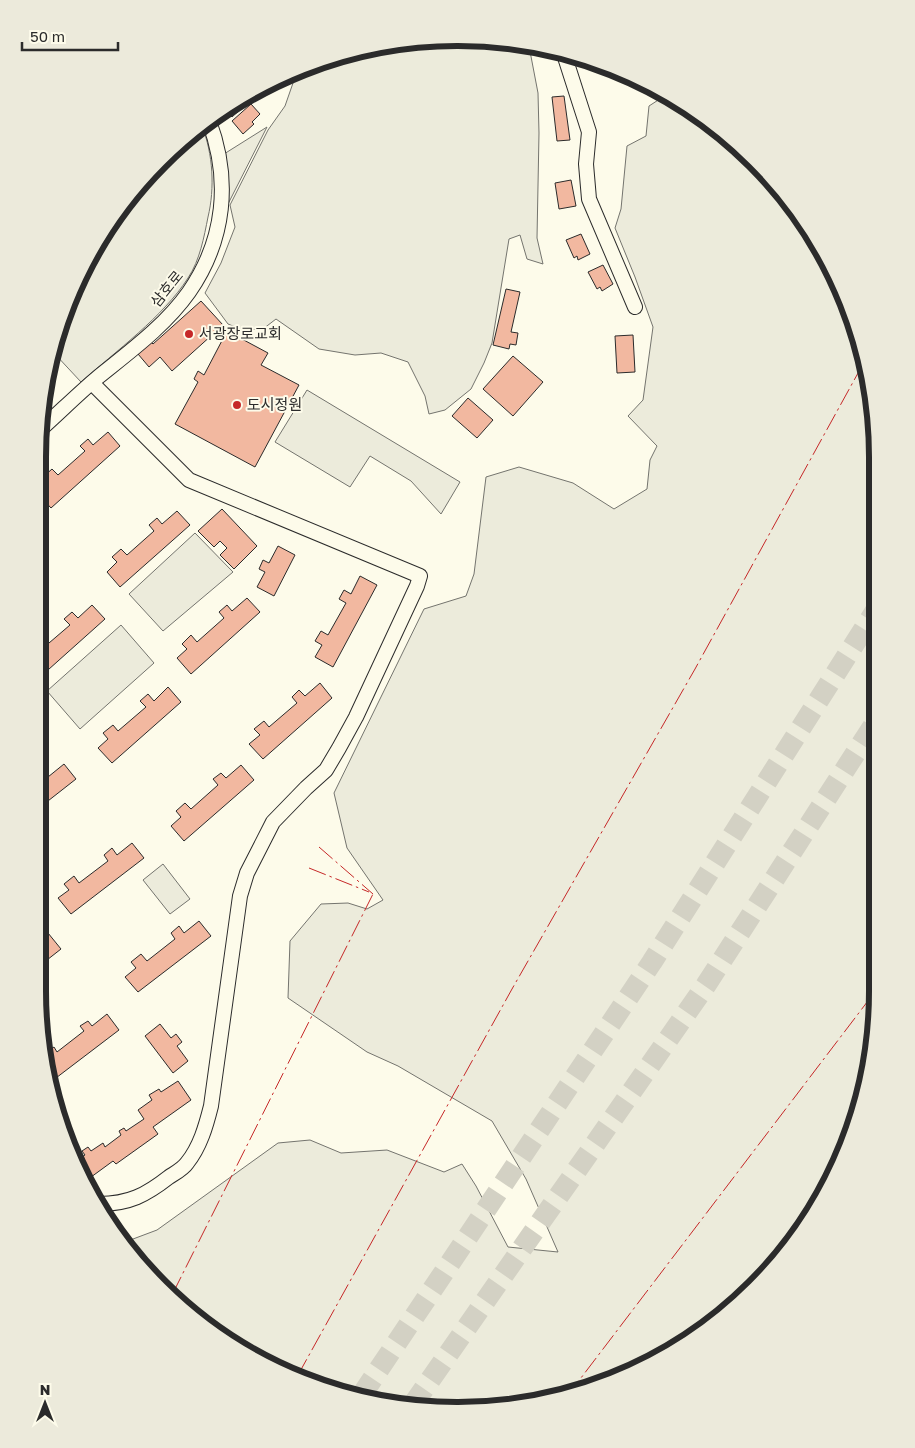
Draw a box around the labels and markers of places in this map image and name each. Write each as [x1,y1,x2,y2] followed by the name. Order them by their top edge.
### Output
[199,324,282,342] place label: 서광장로교회
[183,328,195,340] marker: 서광장로교회
[247,395,302,413] place label: 도시정원
[231,399,243,411] marker: 도시정원

